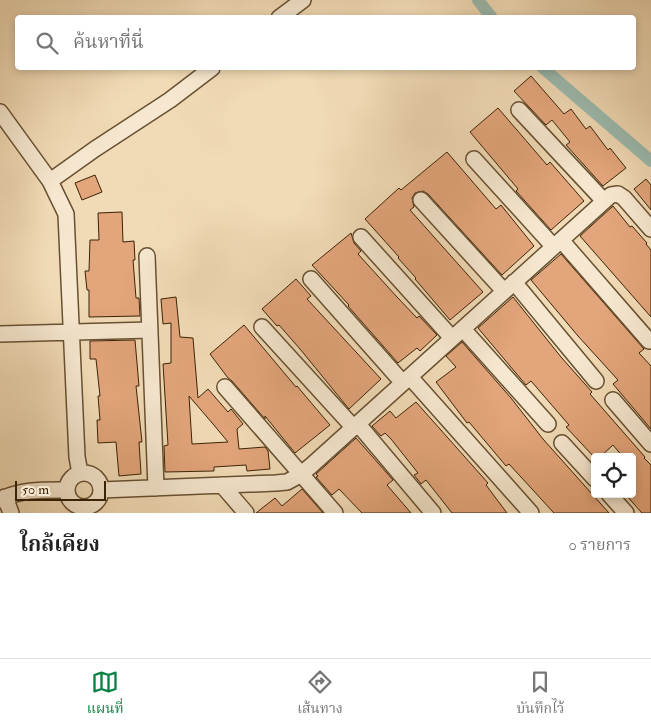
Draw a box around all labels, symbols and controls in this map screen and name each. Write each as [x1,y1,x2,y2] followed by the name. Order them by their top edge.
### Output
[15,15,636,70] search box
[33,29,61,57] icon: search
[73,30,144,54] text: ค้นหาที่นี่
[591,453,636,498] map controls
[591,453,636,498] button: locate
[15,478,106,501] scale bar
[22,481,49,498] text: 50 m
[20,531,100,558] text: ใกล้เคียง
[568,535,631,555] text: 0 รายการ
[87,668,124,720] tab: แผนที่
[297,668,343,720] tab: เส้นทาง
[516,668,564,720] tab: บันทึกไว้

